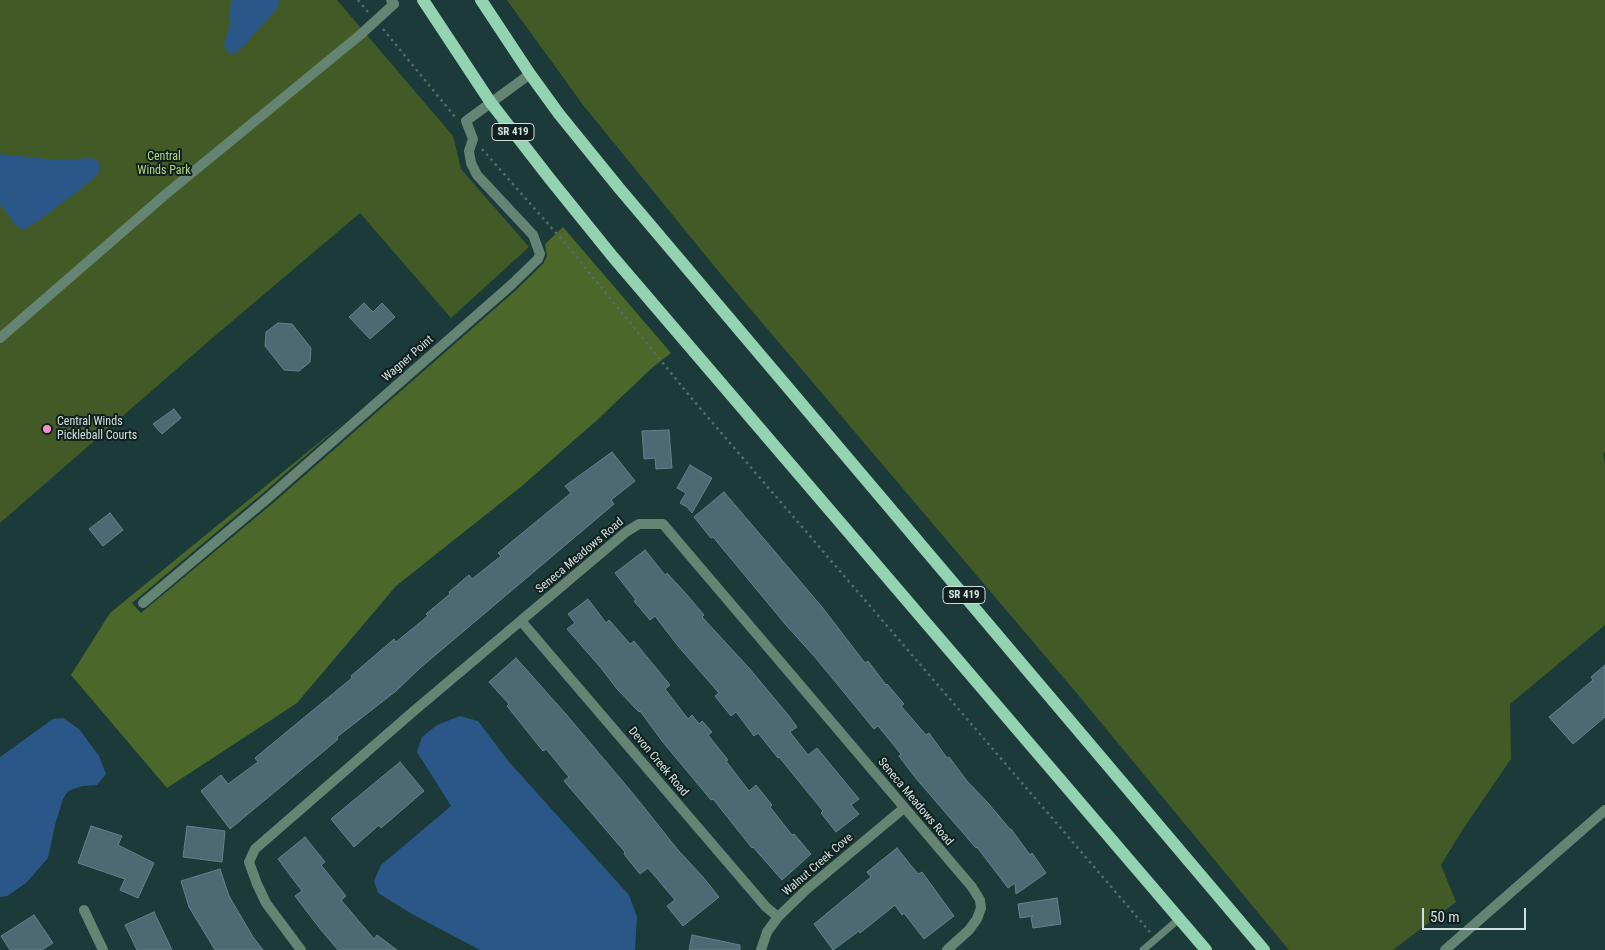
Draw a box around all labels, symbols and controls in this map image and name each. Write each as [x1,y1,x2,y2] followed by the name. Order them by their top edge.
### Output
[492,124,534,140] road number: SR 419
[137,150,191,178] park label: Central Winds Park
[379,333,437,385] street label: Wagner Point
[57,415,137,443] place label: Central Winds Pickleball Courts
[41,423,53,435] marker: Central Winds Pickleball Courts
[533,515,627,597] street label: Seneca Meadows Road
[943,586,985,604] road number: SR 419
[625,724,691,800] street label: Devon Creek Road
[874,755,956,849] street label: Seneca Meadows Road
[780,831,856,899] street label: Walnut Creek Cove
[1425,898,1529,930] scale bar
[1430,908,1460,926] text: 50 m

